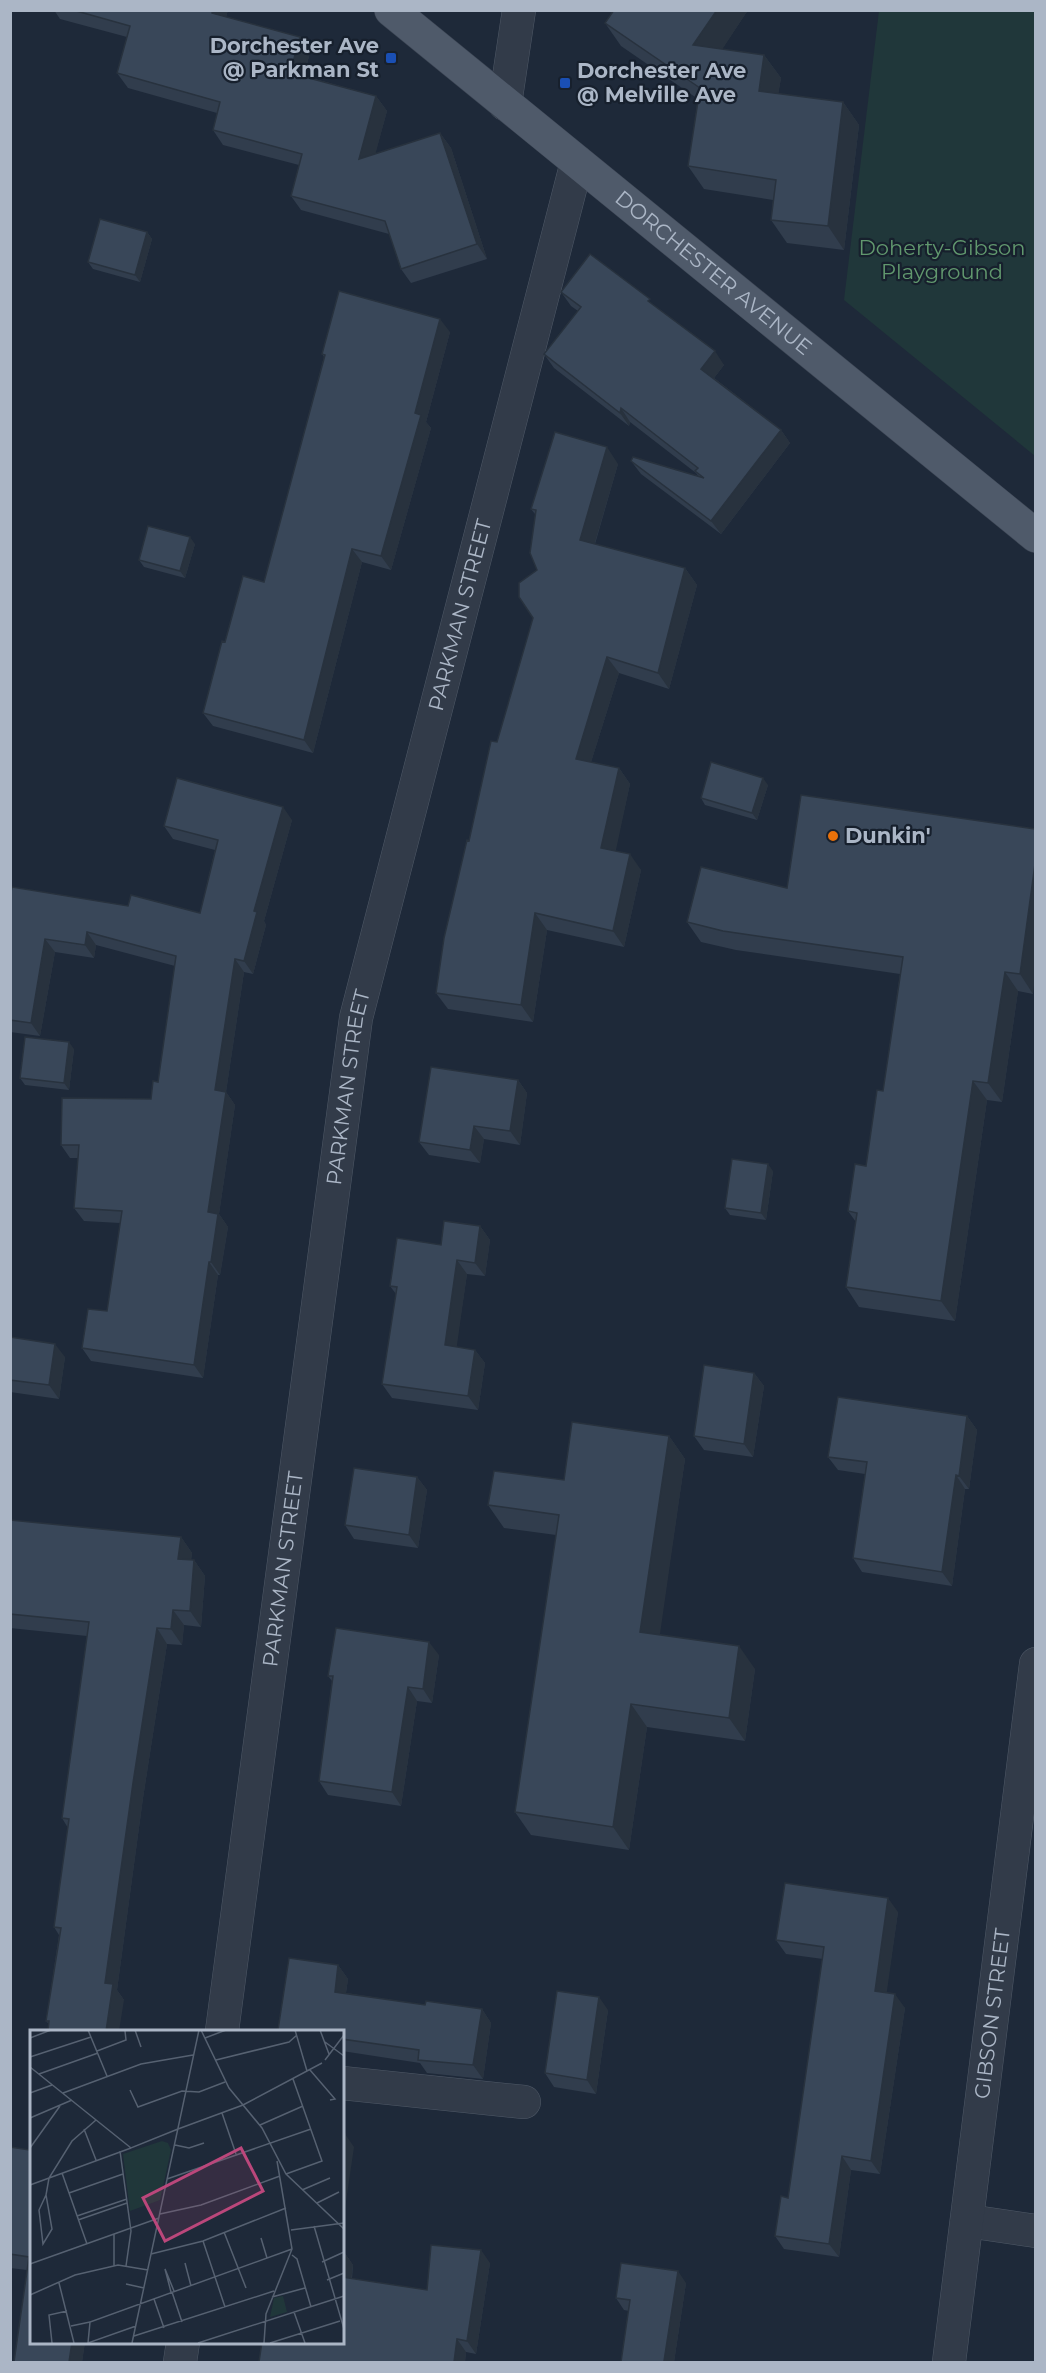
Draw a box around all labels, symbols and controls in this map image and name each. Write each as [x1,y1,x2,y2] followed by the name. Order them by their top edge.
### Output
[210,33,379,82] place label: Dorchester Ave @ Parkman St
[384,51,398,65] marker: Dorchester Ave @ Parkman St
[577,58,746,107] place label: Dorchester Ave @ Melville Ave
[558,76,572,90] marker: Dorchester Ave @ Melville Ave
[610,185,817,360] street label: DORCHESTER AVENUE
[859,235,1025,284] park label: Doherty-Gibson Playground
[423,516,496,714] street label: PARKMAN STREET
[845,823,931,848] place label: Dunkin'
[826,829,840,843] marker: Dunkin'
[321,987,375,1187] street label: PARKMAN STREET
[257,1470,308,1668] street label: PARKMAN STREET
[969,1927,1015,2100] street label: GIBSON STREET
[30,2030,344,2343] inset map

